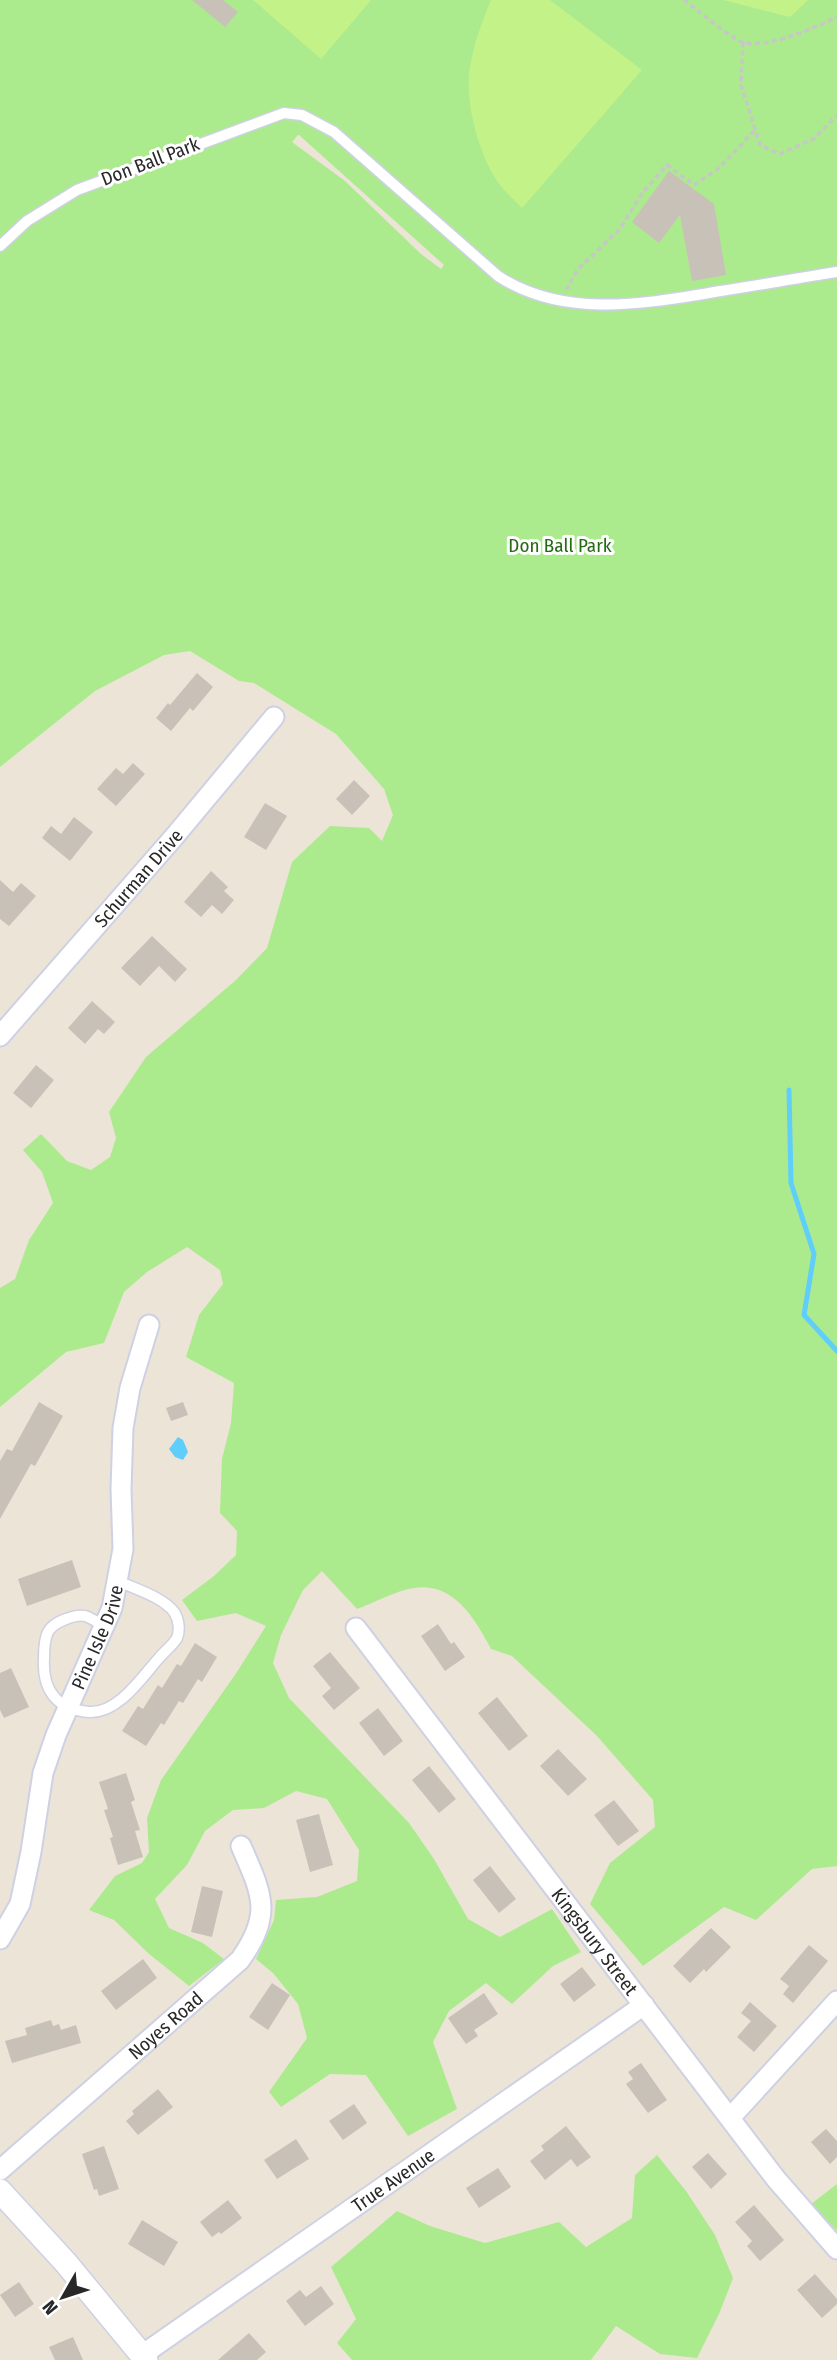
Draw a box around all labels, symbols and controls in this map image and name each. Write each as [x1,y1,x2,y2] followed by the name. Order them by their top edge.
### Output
[98,132,203,191] street label: Don Ball Park
[508,534,612,557] park label: Don Ball Park
[90,825,188,932] street label: Schurman Drive
[67,1583,128,1693] street label: Pine Isle Drive
[546,1884,643,2000] street label: Kingsbury Street
[124,1987,208,2064] street label: Noyes Road
[347,2144,439,2217] street label: True Avenue
[28,2262,98,2332] north arrow
[38,2296,63,2319] text: N

